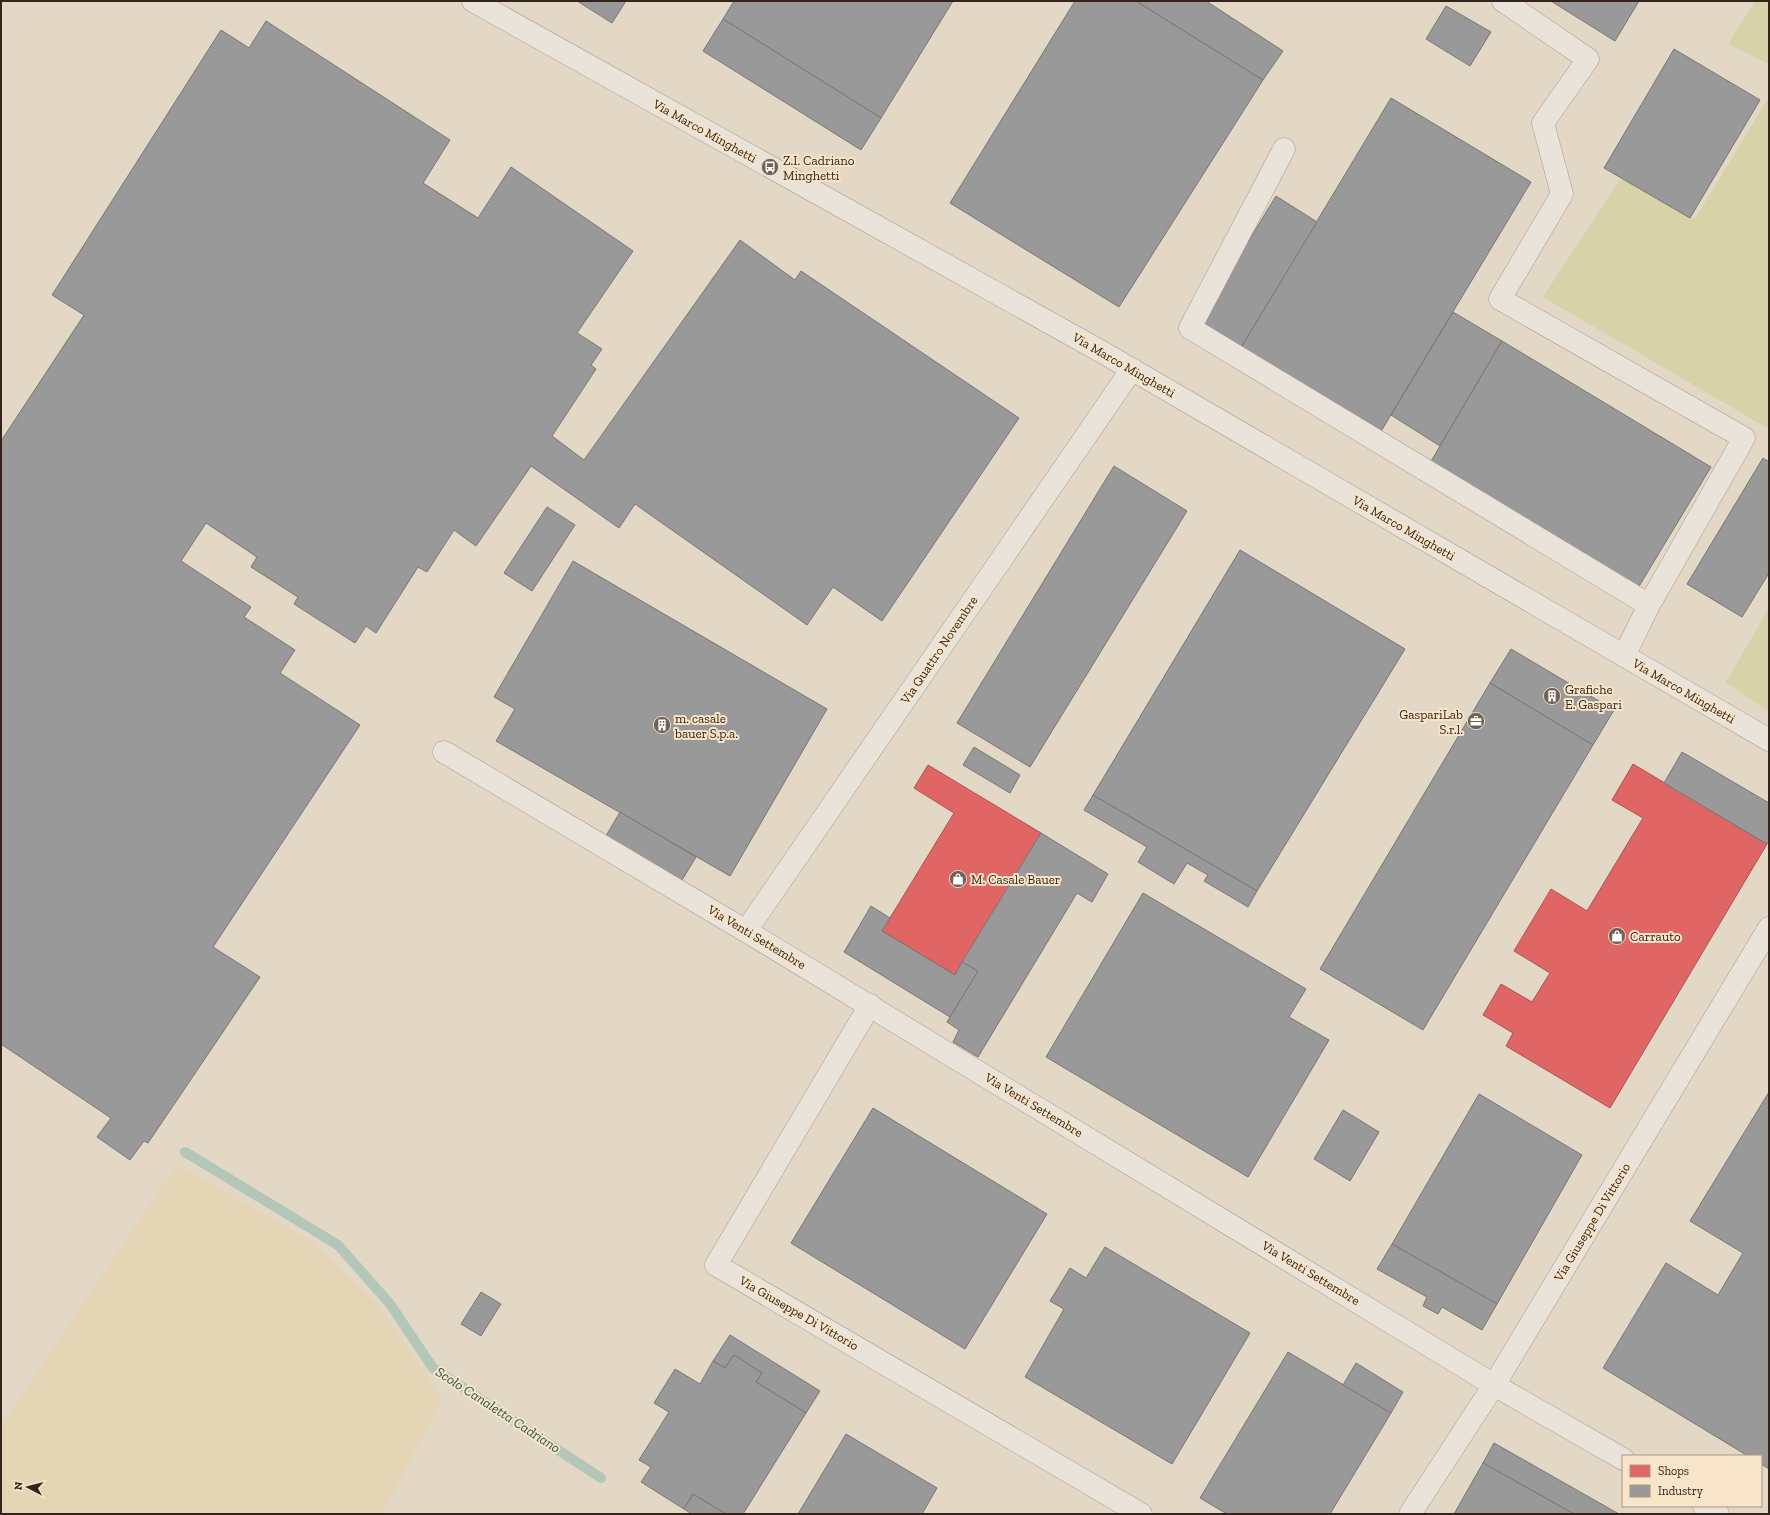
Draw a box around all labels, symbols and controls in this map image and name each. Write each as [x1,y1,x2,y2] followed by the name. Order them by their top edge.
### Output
[650,96,760,166] street label: Via Marco Minghetti
[783,153,855,183] place label: Z.I. Cadriano Minghetti
[760,157,780,177] bus stop icon: Z.I. Cadriano Minghetti
[1069,329,1178,401] street label: Via Marco Minghetti
[1349,492,1458,564] street label: Via Marco Minghetti
[897,593,981,708] street label: Via Quattro Novembre
[1629,655,1738,727] street label: Via Marco Minghetti
[1565,682,1622,712] place label: Grafiche E. Gaspari
[1542,686,1562,706] building icon: Grafiche E. Gaspari
[1399,707,1463,737] place label: GaspariLab S.r.l.
[674,711,738,741] place label: m. casale bauer S.p.a.
[1466,711,1486,731] office icon: GaspariLab S.r.l.
[652,715,672,735] building icon: m. casale bauer S.p.a.
[948,869,968,889] shop icon: M. Casale Bauer
[971,872,1060,887] place label: M. Casale Bauer
[704,901,809,972] street label: Via Venti Settembre
[1607,926,1627,946] shop icon: Carrauto
[1630,929,1681,944] place label: Carrauto
[981,1069,1086,1140] street label: Via Venti Settembre
[1550,1160,1633,1285] street label: Via Giuseppe Di Vittorio
[1258,1237,1363,1308] street label: Via Venti Settembre
[736,1272,862,1353] street label: Via Giuseppe Di Vittorio
[432,1363,564,1457] water label: Scolo Canaletta Cadriano
[1622,1455,1762,1507] legend
[1658,1464,1689,1478] text: Shops
[8,1467,48,1507] north arrow
[12,1480,26,1491] text: N
[1658,1484,1704,1498] text: Industry

